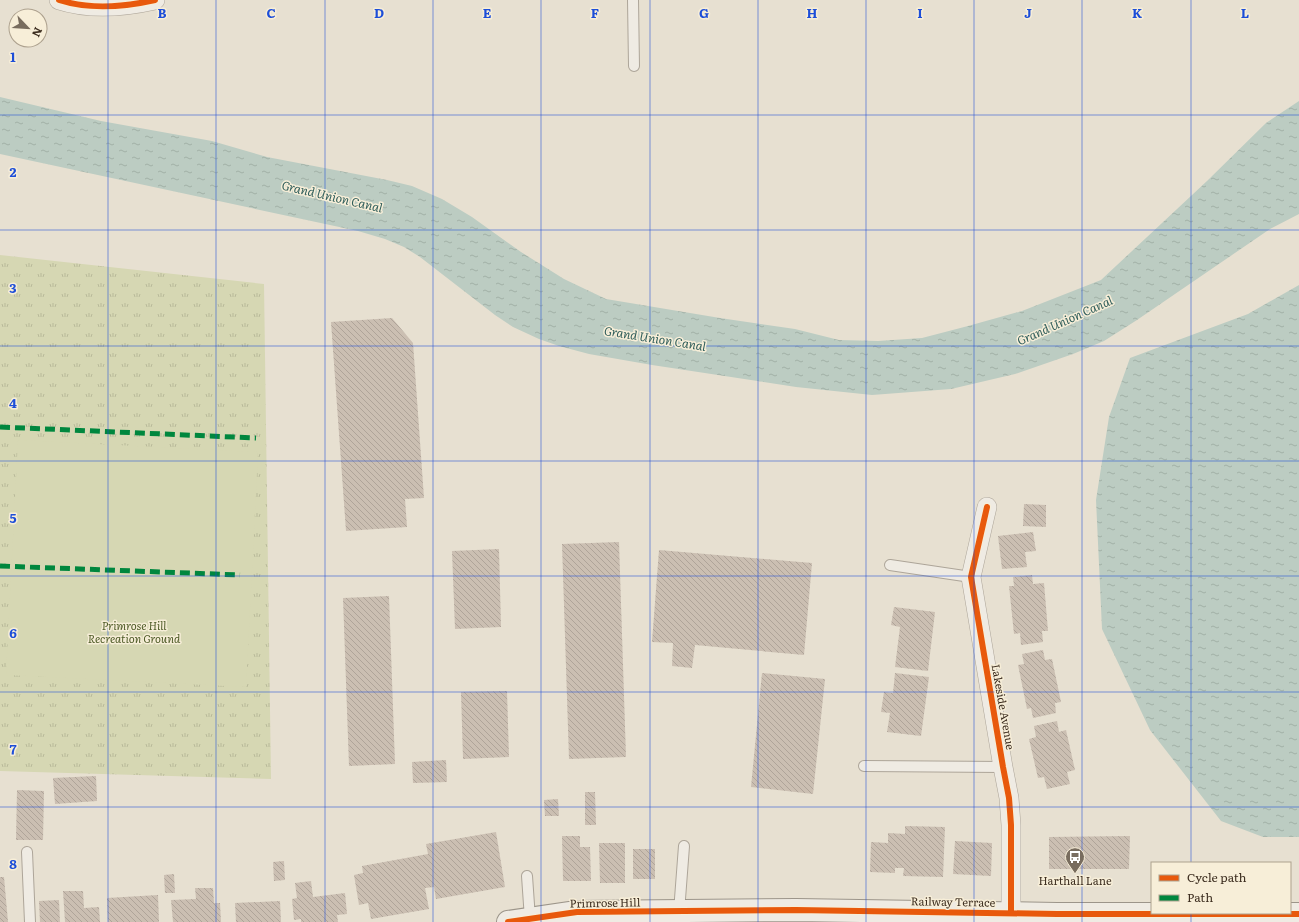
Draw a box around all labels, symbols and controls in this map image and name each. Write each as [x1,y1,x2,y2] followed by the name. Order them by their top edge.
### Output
[158,3,167,22] text: B
[266,3,276,22] text: C
[374,3,384,22] text: D
[483,3,492,22] text: E
[591,3,599,22] text: F
[699,3,709,22] text: G
[807,3,818,22] text: H
[917,3,923,22] text: I
[1024,3,1032,22] text: J
[1132,3,1143,22] text: K
[1241,3,1249,22] text: L
[8,8,48,48] north arrow
[29,25,47,40] text: N
[10,47,16,66] text: 1
[10,162,17,181] text: 2
[280,176,385,217] water label: Grand Union Canal
[9,278,17,297] text: 3
[1014,291,1116,349] water label: Grand Union Canal
[603,321,708,355] water label: Grand Union Canal
[9,393,17,412] text: 4
[9,508,17,527] text: 5
[88,617,181,646] park label: Primrose Hill Recreation Ground
[9,623,17,642] text: 6
[989,663,1019,751] street label: Lakeside Avenue
[9,739,17,758] text: 7
[1064,846,1086,874] bus stop icon: Harthall Lane
[9,854,17,873] text: 8
[1151,862,1291,914] legend
[1187,868,1247,886] text: Cycle path
[1038,872,1112,888] place label: Harthall Lane
[1187,888,1213,906] text: Path
[911,892,996,910] street label: Railway Terrace
[570,893,641,911] street label: Primrose Hill

